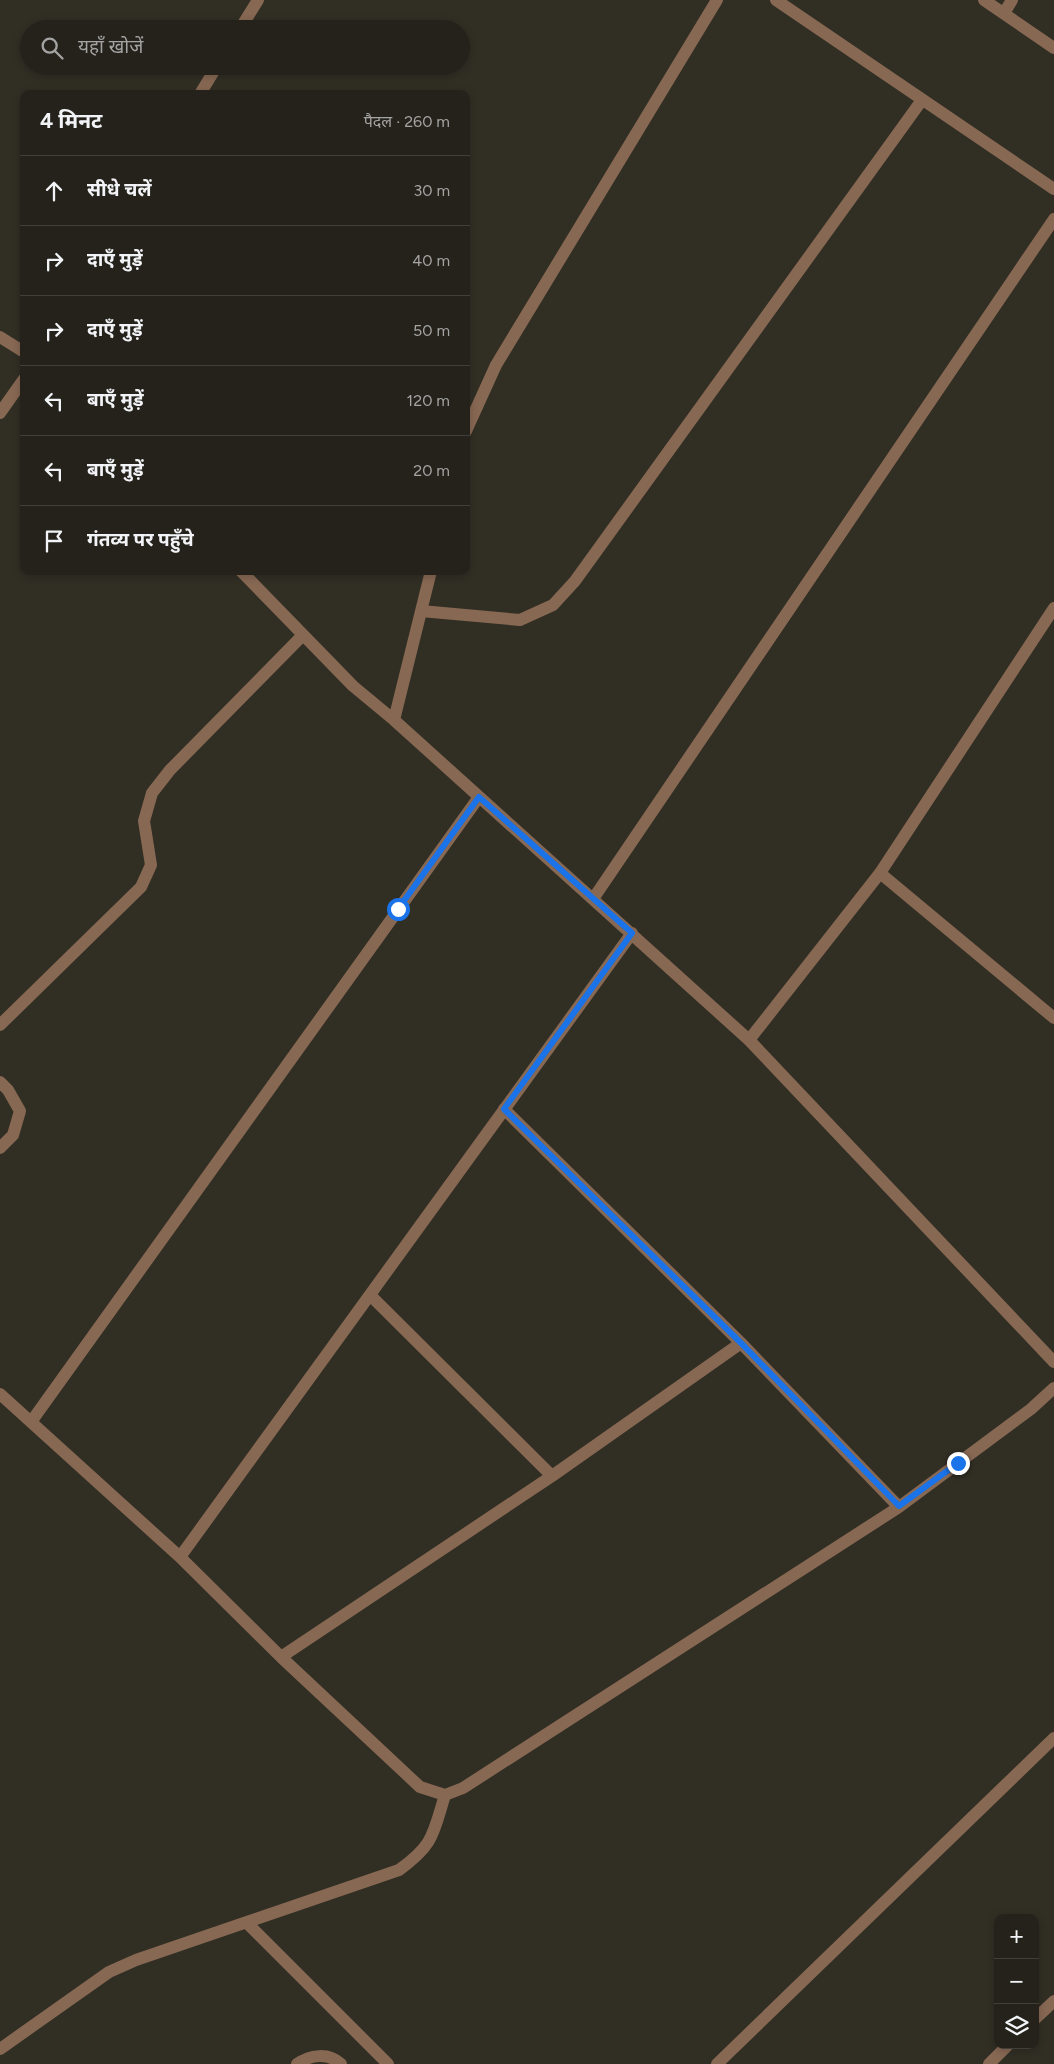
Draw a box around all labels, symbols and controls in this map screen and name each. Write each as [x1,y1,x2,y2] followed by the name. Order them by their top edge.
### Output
[20,20,470,75] search box
[38,34,66,62] icon: search
[78,35,143,58] text: यहाँ खोजें
[40,108,102,133] text: 4 मिनट
[364,112,450,131] text: पैदल · 260 m
[40,177,68,205] icon: ahead
[87,178,151,201] text: सीधे चलें
[413,181,450,200] text: 30 m
[40,247,68,275] icon: right
[87,248,143,271] text: दाएँ मुड़ें
[412,251,450,270] text: 40 m
[40,317,68,345] icon: right
[87,318,143,341] text: दाएँ मुड़ें
[413,321,450,340] text: 50 m
[40,387,68,415] icon: left
[87,388,144,411] text: बाएँ मुड़ें
[407,391,450,410] text: 120 m
[40,457,68,485] icon: left
[87,458,144,481] text: बाएँ मुड़ें
[413,461,450,480] text: 20 m
[40,527,68,555] icon: arrive
[87,528,194,551] text: गंतव्य पर पहुँचे
[387,898,410,921] route start
[947,1452,970,1475] route end
[994,1914,1039,2049] map controls
[994,1914,1039,1959] button: +
[994,1959,1039,2004] button: −
[994,2004,1039,2049] button: layers

